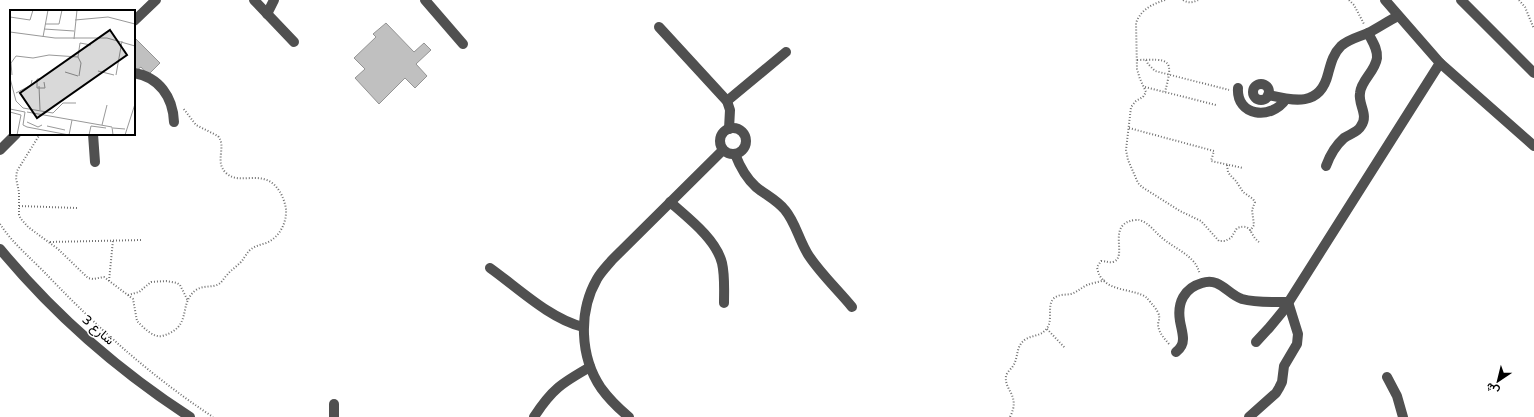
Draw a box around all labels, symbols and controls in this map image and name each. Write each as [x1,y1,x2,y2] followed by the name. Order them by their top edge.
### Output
[10,10,135,135] inset map
[78,312,117,349] street label: شارع 3
[1478,361,1518,401] north arrow
[1483,380,1502,398] text: ش

